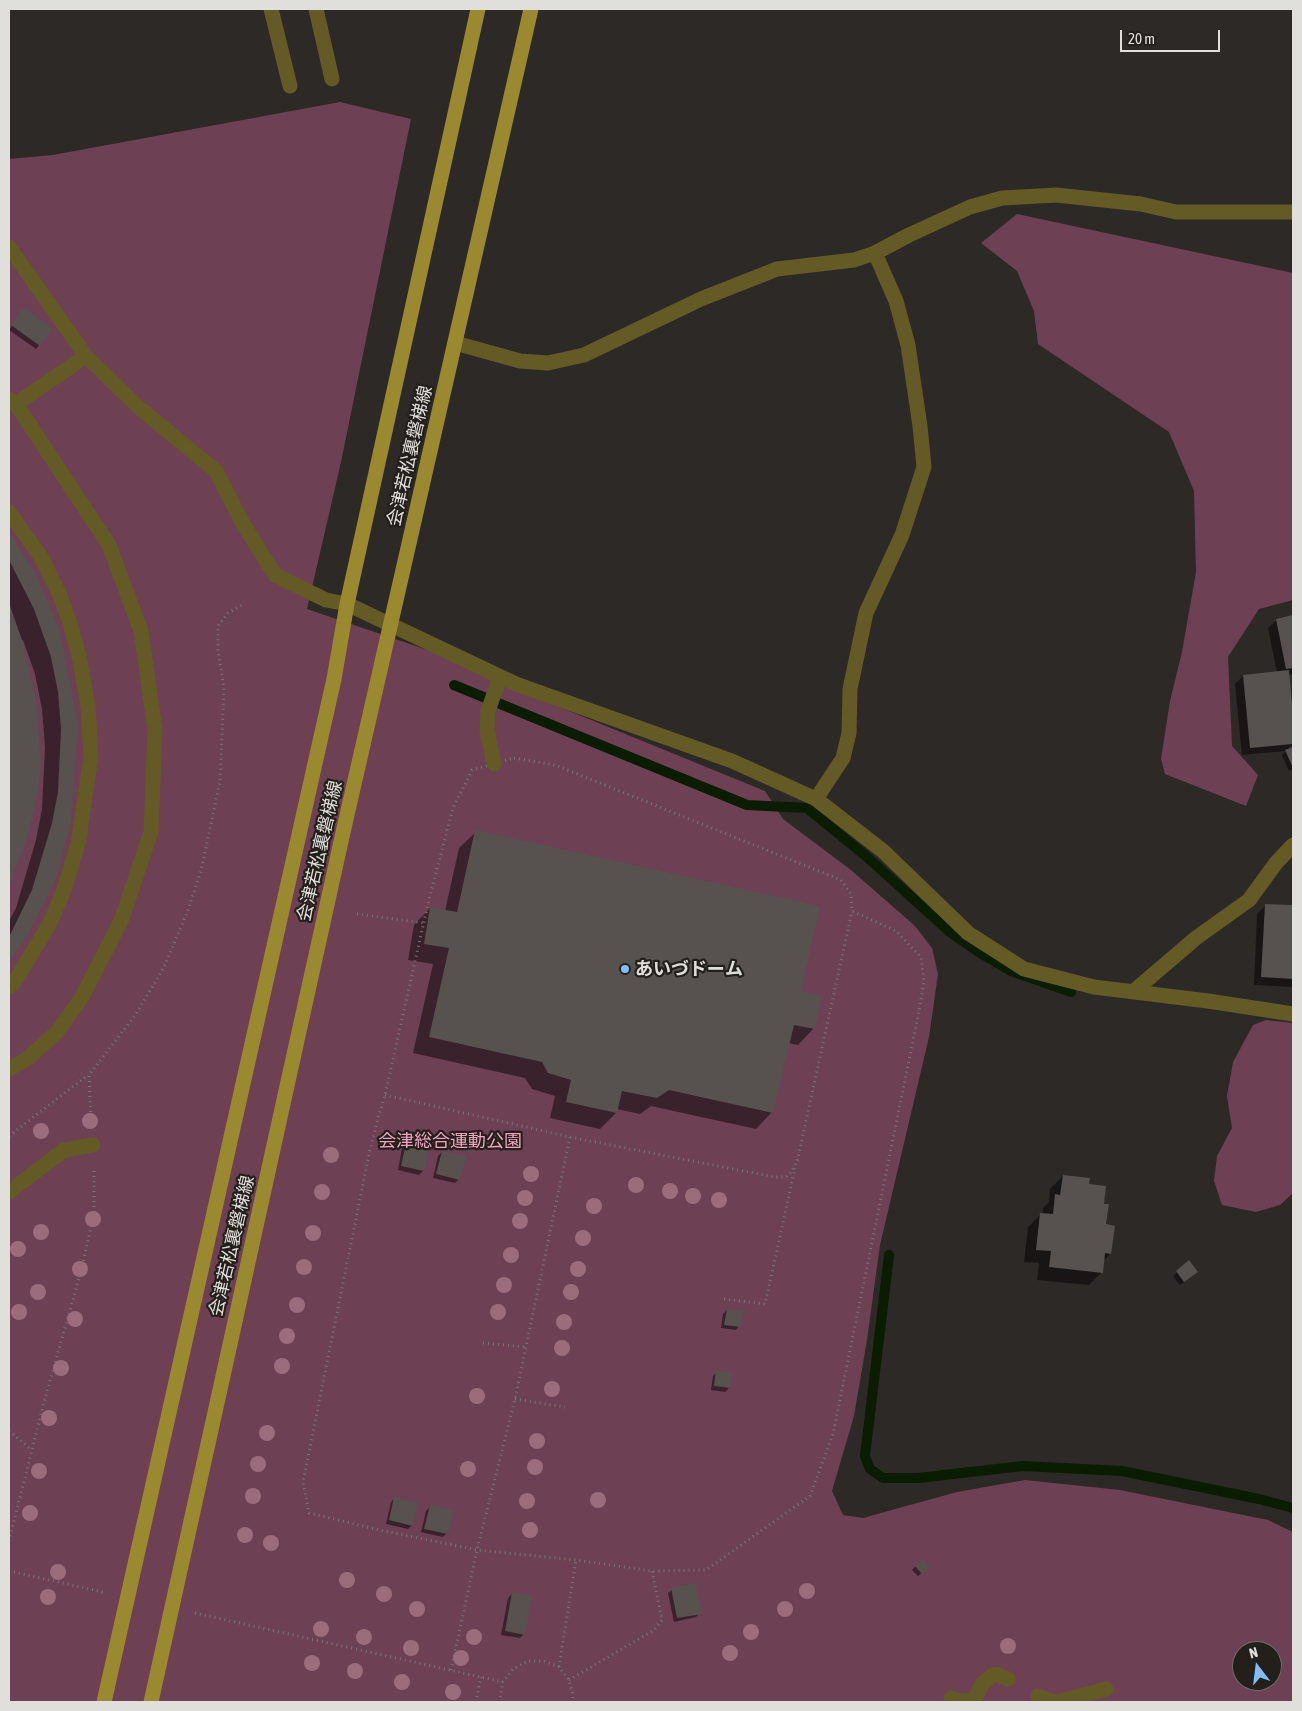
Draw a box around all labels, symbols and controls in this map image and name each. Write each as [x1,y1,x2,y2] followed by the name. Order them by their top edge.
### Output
[1122,20,1222,52] scale bar
[1128,30,1155,47] text: 20 m
[383,383,437,529] street label: 会津若松裏磐梯線
[293,778,347,924] street label: 会津若松裏磐梯線
[635,958,743,980] place label: あいづドーム
[619,963,631,975] marker: あいづドーム
[378,1130,522,1152] park label: 会津総合運動公園
[205,1173,259,1319] street label: 会津若松裏磐梯線
[1232,1641,1282,1691] north arrow
[1247,1644,1259,1661] text: N

